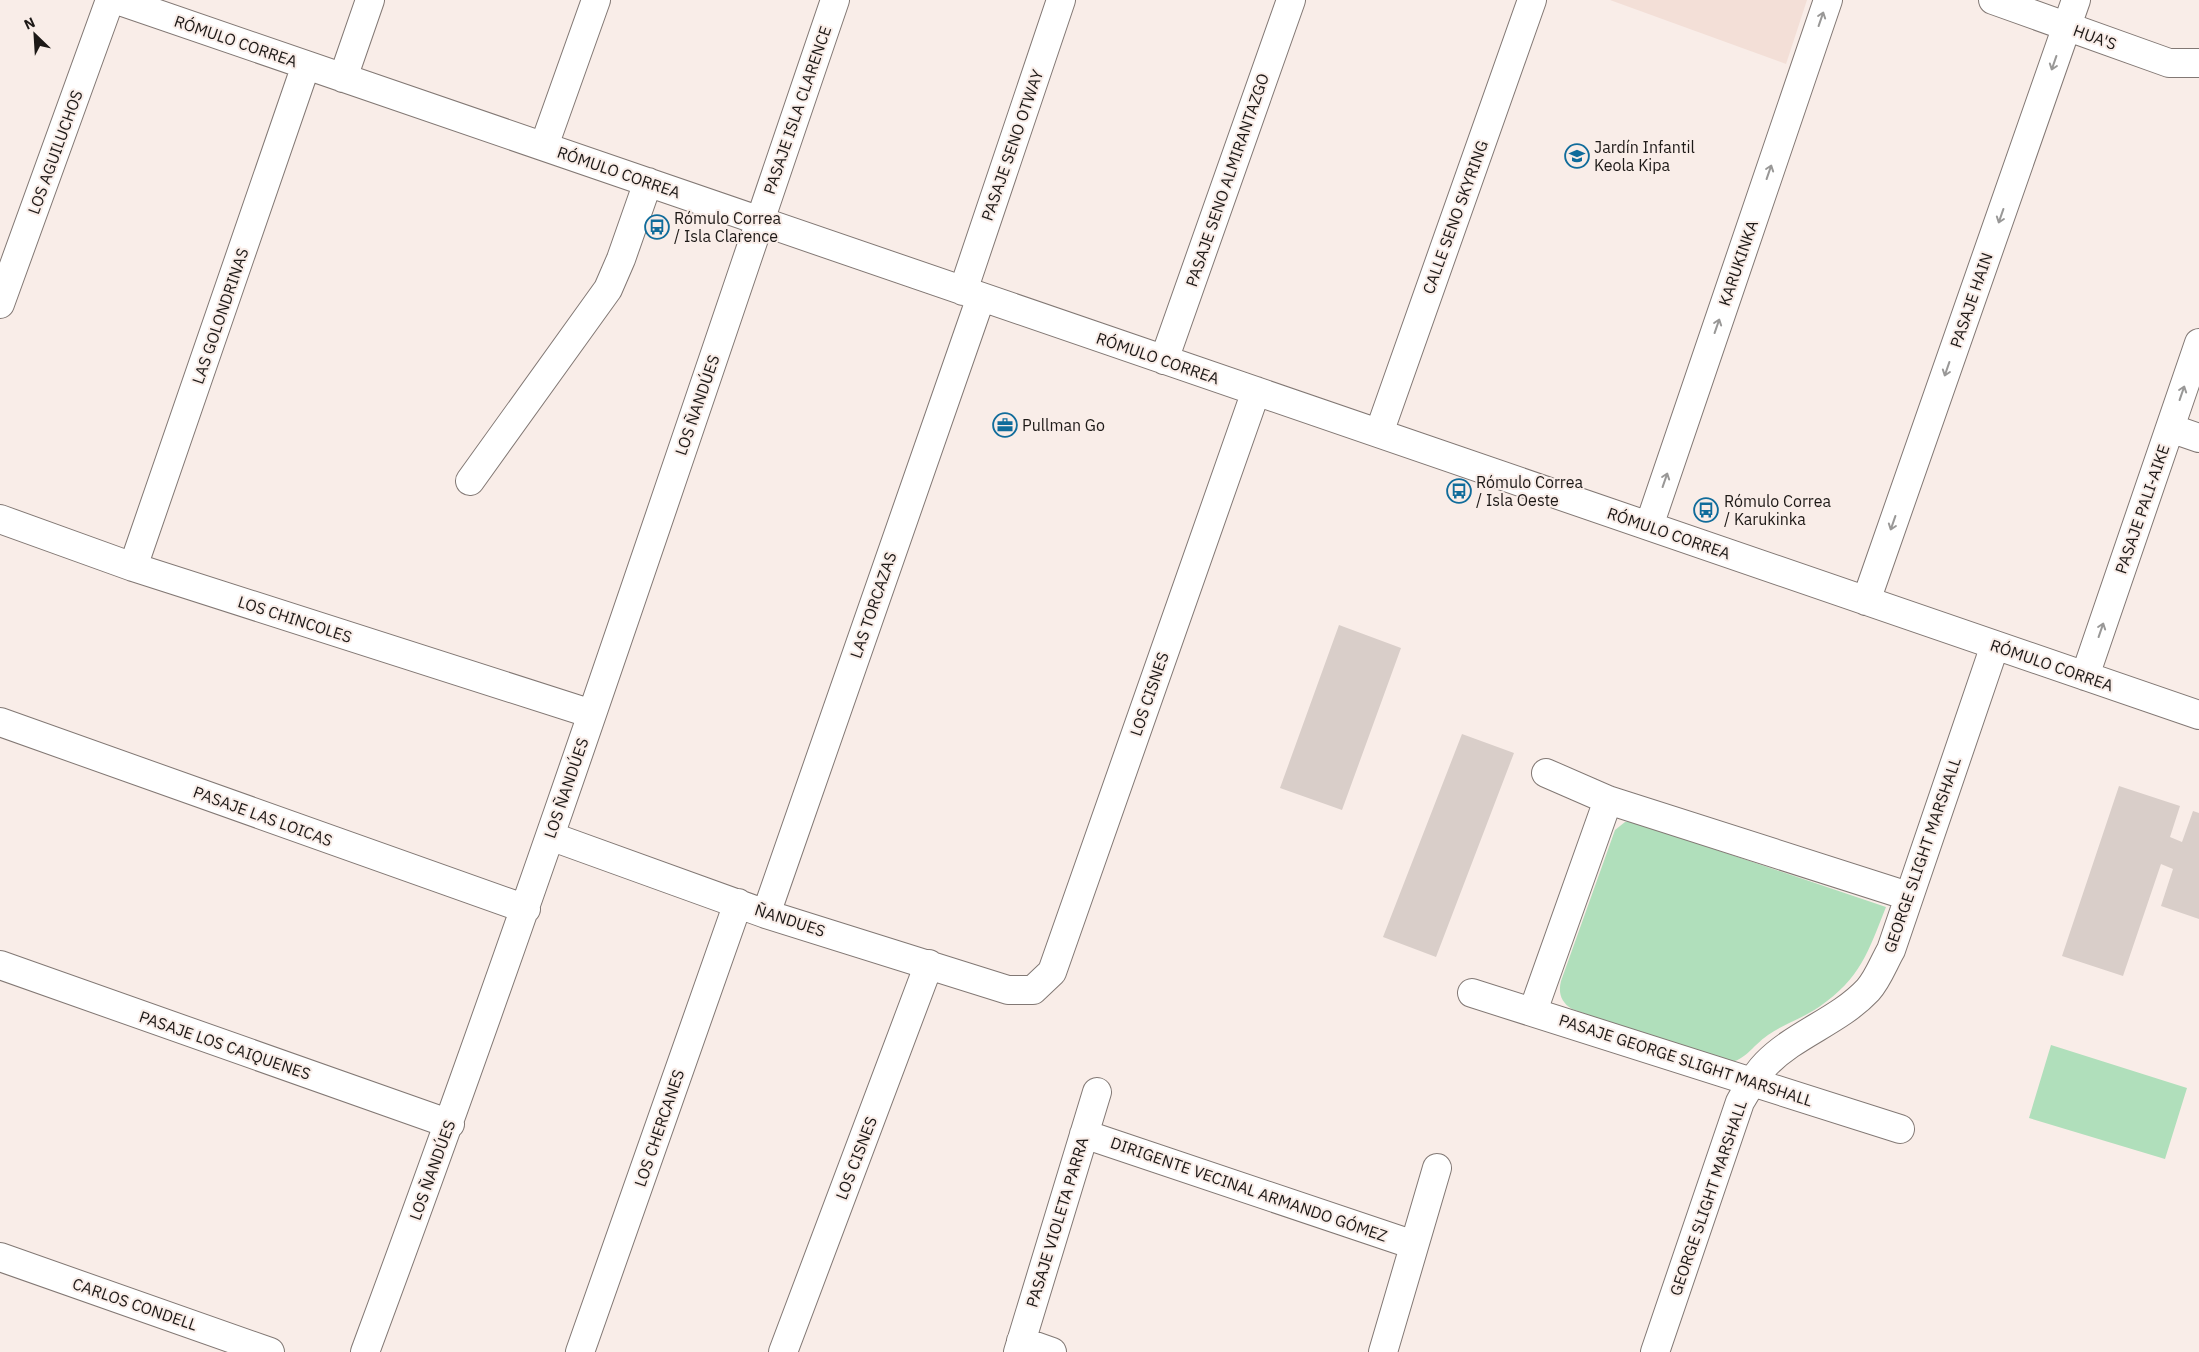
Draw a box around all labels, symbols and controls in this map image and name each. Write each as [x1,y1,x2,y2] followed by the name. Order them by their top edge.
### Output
[10,10,60,60] north arrow
[172,10,301,71] street label: RÓMULO CORREA
[1817,11,1827,27] one-way arrow
[21,13,38,34] text: N
[2071,20,2119,54] street label: HUA'S
[759,23,835,197] street label: PASAJE ISLA CLARENCE
[2049,54,2058,70] one-way arrow
[977,66,1047,223] street label: PASAJE SENO OTWAY
[1181,71,1273,289] street label: PASAJE SENO ALMIRANTAZGO
[23,87,87,217] street label: LOS AGUILUCHOS
[1418,137,1492,297] street label: CALLE SENO SKYRING
[1594,137,1695,175] place label: Jardín Infantil Keola Kipa
[555,141,684,202] street label: RÓMULO CORREA
[1564,143,1590,169] school or university icon: Jardín Infantil Keola Kipa
[1765,165,1774,181] one-way arrow
[674,208,781,246] place label: Rómulo Correa / Isla Clarence
[1996,208,2005,223] one-way arrow
[644,214,670,240] bus stop icon: Rómulo Correa / Isla Clarence
[1714,217,1762,309] street label: KARUKINKA
[187,245,253,387] street label: LAS GOLONDRINAS
[1945,250,1997,350] street label: PASAJE HAIN
[1713,319,1722,335] one-way arrow
[1094,327,1223,388] street label: RÓMULO CORREA
[670,352,724,458] street label: LOS ÑANDÚES
[1942,361,1951,377] one-way arrow
[2177,386,2187,402] one-way arrow
[992,412,1018,438] office icon: Pullman Go
[1022,415,1105,435] place label: Pullman Go
[2110,442,2174,576] street label: PASAJE PALI-AIKE
[1476,472,1583,510] place label: Rómulo Correa / Isla Oeste
[1661,473,1670,488] one-way arrow
[1446,478,1472,504] bus stop icon: Rómulo Correa / Isla Oeste
[1724,491,1831,529] place label: Rómulo Correa / Karukinka
[1693,497,1719,523] bus stop icon: Rómulo Correa / Karukinka
[1605,502,1734,563] street label: RÓMULO CORREA
[1888,514,1897,530] one-way arrow
[845,549,901,661] street label: LAS TORCAZAS
[236,591,354,647] street label: LOS CHINCOLES
[2097,623,2106,638] one-way arrow
[1988,634,2117,695] street label: RÓMULO CORREA
[1125,649,1173,739] street label: LOS CISNES
[539,735,593,841] street label: LOS ÑANDÚES
[1879,755,1965,955] street label: GEORGE SLIGHT MARSHALL
[191,782,335,850] street label: PASAJE LAS LOICAS
[752,899,828,941] street label: ÑANDUES
[137,1006,313,1084] street label: PASAJE LOS CAIQUENES
[1557,1009,1815,1111] street label: PASAJE GEORGE SLIGHT MARSHALL
[630,1067,688,1189] street label: LOS CHERCANES
[1665,1098,1751,1298] street label: GEORGE SLIGHT MARSHALL
[831,1114,881,1202] street label: LOS CISNES
[404,1117,459,1223] street label: LOS ÑANDÚES
[1108,1131,1390,1246] street label: DIRIGENTE VECINAL ARMANDO GÓMEZ
[1022,1134,1092,1310] street label: PASAJE VIOLETA PARRA
[70,1273,200,1335] street label: CARLOS CONDELL

